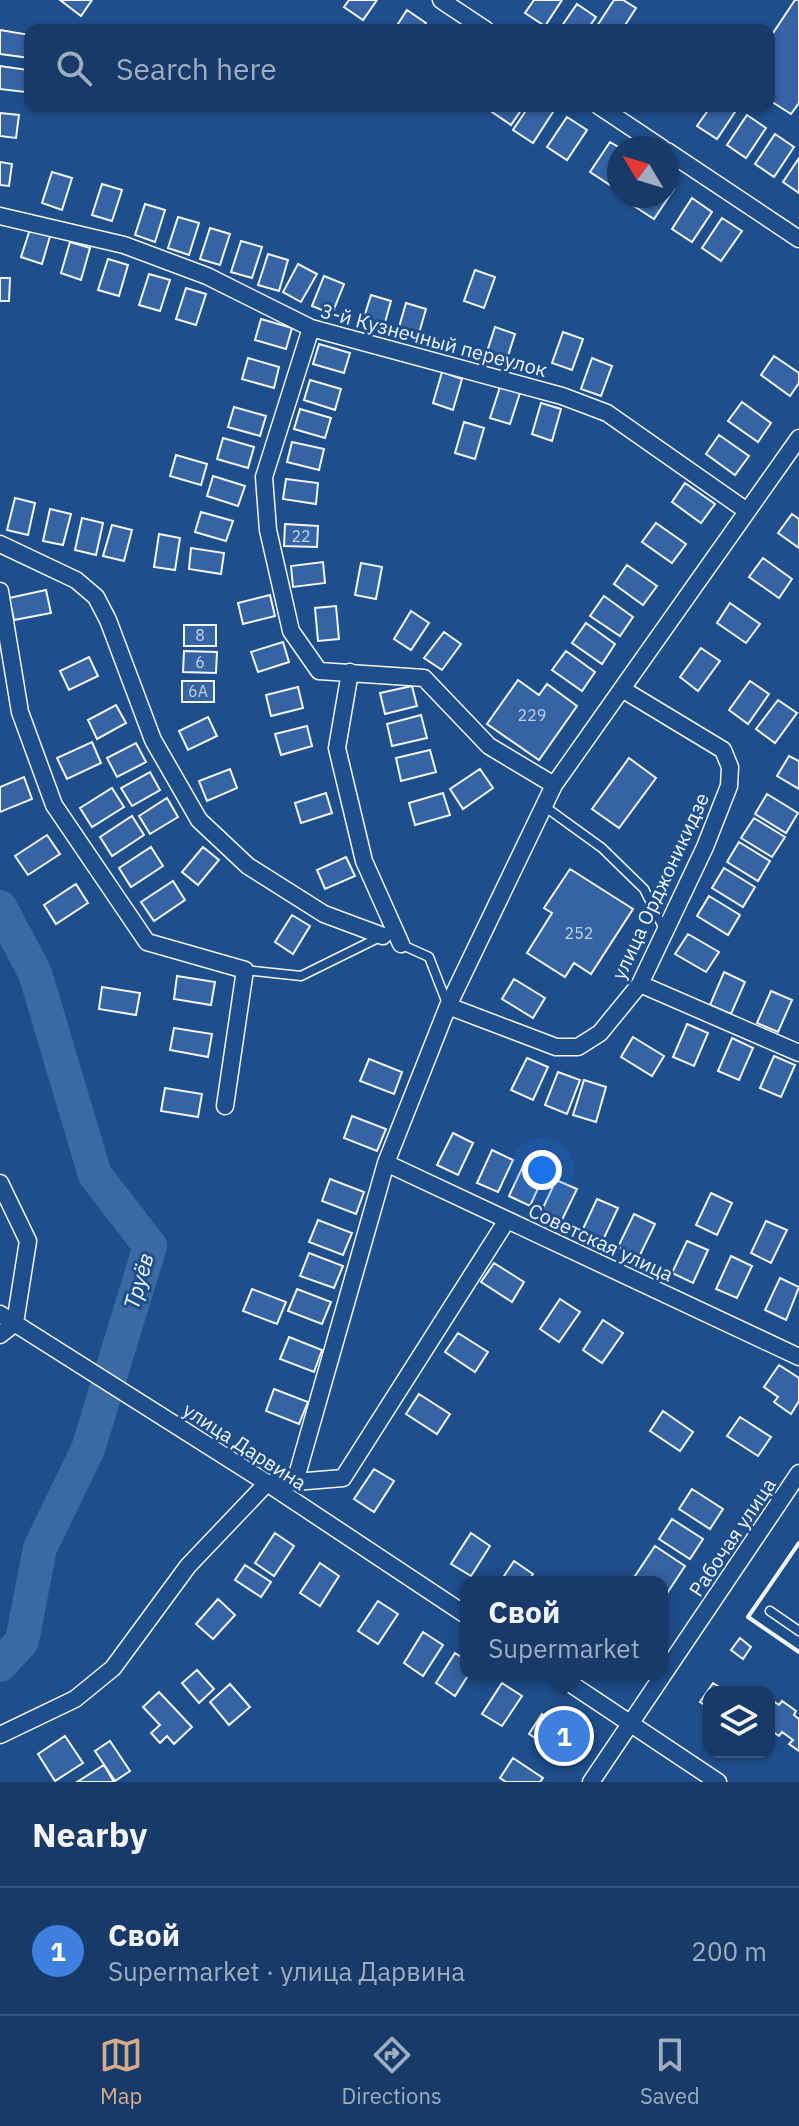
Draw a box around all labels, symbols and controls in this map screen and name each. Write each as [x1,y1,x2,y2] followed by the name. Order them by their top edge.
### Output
[24,24,775,112] search box
[52,46,96,90] icon: search
[116,49,277,88] text: Search here
[607,136,679,208] north arrow
[318,297,550,383] street label: 3-й Кузнечный переулок
[291,526,311,546] house number: 22
[195,625,205,645] house number: 8
[195,652,205,672] house number: 6
[188,681,208,701] house number: 6А
[518,705,546,725] house number: 229
[605,788,715,984] street label: улица Орджоникидзе
[565,923,593,943] house number: 252
[522,1150,562,1190] your location
[524,1197,678,1288] street label: Советская улица
[116,1250,160,1312] water label: Труёв
[178,1396,312,1496] street label: улица Дарвина
[682,1472,782,1602] street label: Рабочая улица
[460,1576,668,1680] popup
[488,1592,560,1631] text: Свой
[488,1631,640,1665] text: Supermarket
[703,1686,775,1758] map controls
[703,1686,775,1758] button: layers
[538,1706,590,1766] pin: 1
[32,1812,147,1856] text: Nearby
[108,1915,180,1954] text: Свой
[50,1934,66,1968] text: 1
[691,1934,767,1968] text: 200 m
[108,1954,465,1988] text: Supermarket · улица Дарвина
[99,2033,143,2110] tab: Map
[342,2033,442,2110] tab: Directions
[640,2033,700,2110] tab: Saved

